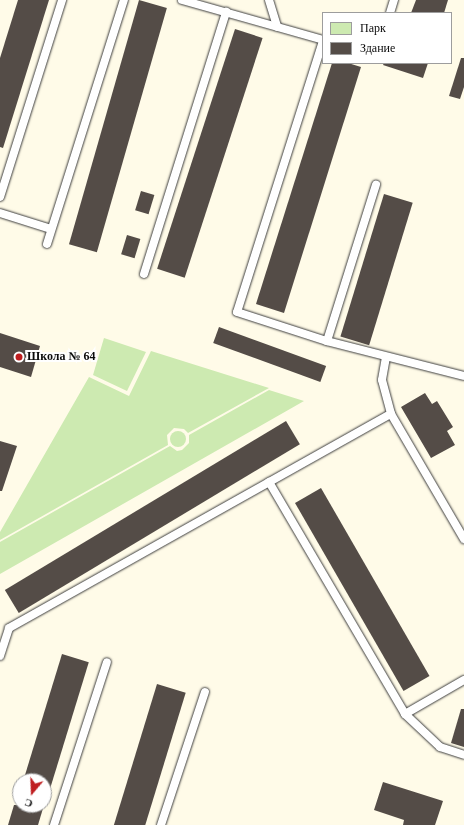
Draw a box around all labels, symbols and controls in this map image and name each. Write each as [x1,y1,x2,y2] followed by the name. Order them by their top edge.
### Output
[322,12,452,64] legend
[360,21,386,35] text: Парк
[360,41,395,55] text: Здание
[27,350,96,364] place label: Школа № 64
[14,352,24,362] marker: Школа № 64
[12,773,52,813] north arrow
[23,796,34,810] text: С

